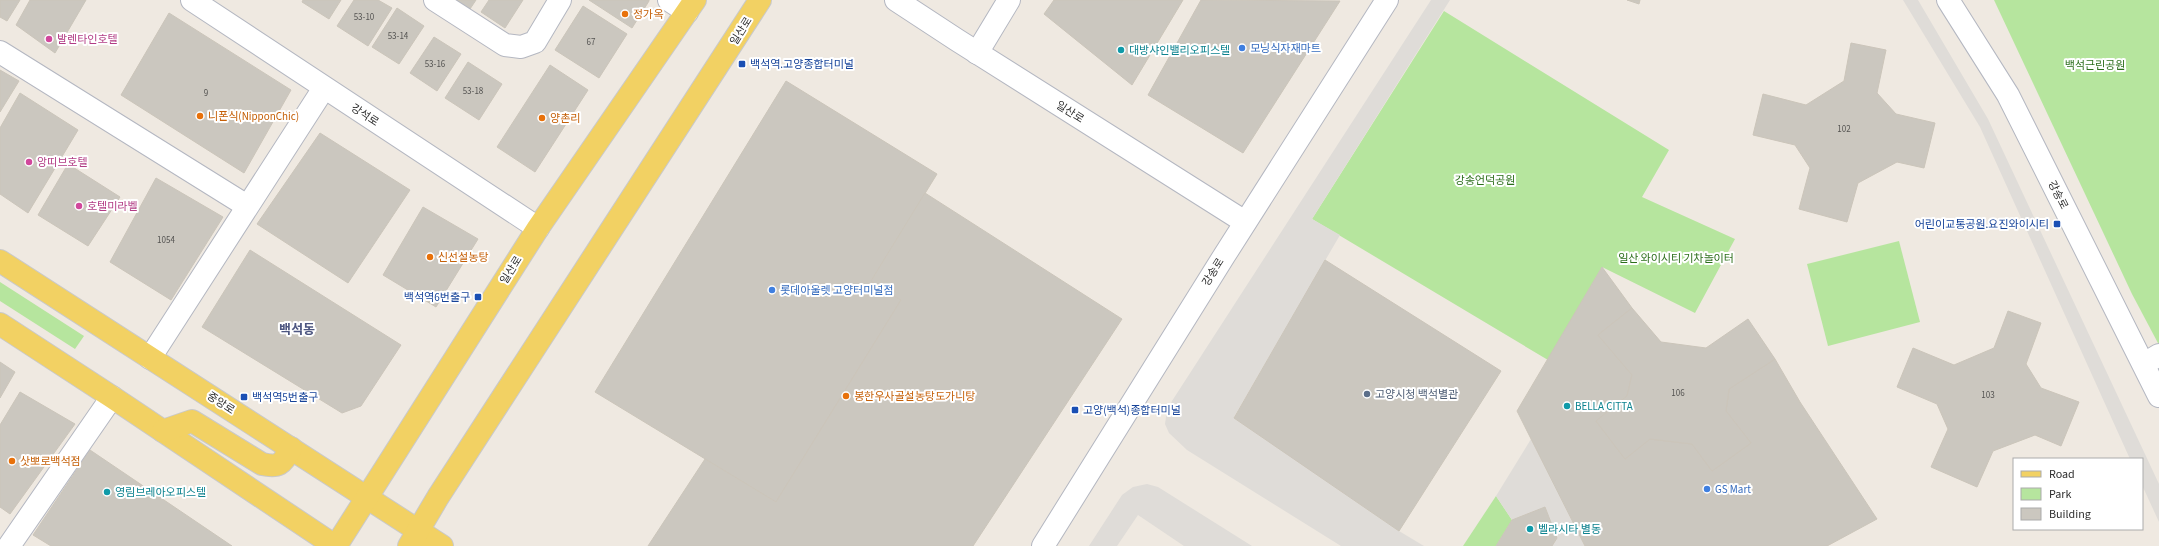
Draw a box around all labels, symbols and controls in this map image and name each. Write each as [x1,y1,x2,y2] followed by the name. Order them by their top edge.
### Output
[633,7,663,22] place label: 정가옥
[620,9,630,19] marker: 정가옥
[354,11,375,24] house number: 53-10
[727,14,755,48] street label: 일산로
[388,30,409,43] house number: 53-14
[57,32,118,47] place label: 발렌타인호텔
[44,34,54,44] marker: 발렌타인호텔
[587,36,596,49] house number: 67
[1250,41,1321,56] place label: 모닝식자재마트
[1129,43,1230,58] place label: 대방샤인밸리오피스텔
[1237,43,1247,53] marker: 모닝식자재마트
[1116,45,1126,55] marker: 대방샤인밸리오피스텔
[750,57,854,72] place label: 백석역.고양종합터미널
[425,58,446,71] house number: 53-16
[2065,58,2125,73] park label: 백석근린공원
[737,59,747,69] marker: 백석역.고양종합터미널
[463,85,484,98] house number: 53-18
[204,87,209,100] house number: 9
[1053,98,1087,126] street label: 일산로
[348,100,382,130] street label: 강석로
[208,109,299,124] place label: 니폰식(NipponChic)
[195,111,205,121] marker: 니폰식(NipponChic)
[550,111,580,126] place label: 양촌리
[537,113,547,123] marker: 양촌리
[1837,123,1851,136] house number: 102
[37,155,88,170] place label: 앙띠브호텔
[24,157,34,167] marker: 앙띠브호텔
[1455,173,1515,188] park label: 강송언덕공원
[2044,178,2072,212] street label: 강송로
[87,199,138,214] place label: 호텔미라벨
[74,201,84,211] marker: 호텔미라벨
[1915,217,2049,232] place label: 어린이교통공원.요진와이시티
[2052,219,2062,229] marker: 어린이교통공원.요진와이시티
[157,234,175,247] house number: 1054
[438,250,489,265] place label: 신선설농탕
[1618,251,1734,266] park label: 일산 와이시티 기차놀이터
[425,252,435,262] marker: 신선설농탕
[497,253,525,287] street label: 일산로
[1199,255,1227,289] street label: 강송로
[780,283,894,298] place label: 롯데아울렛 고양터미널점
[767,285,777,295] marker: 롯데아울렛 고양터미널점
[404,290,470,305] place label: 백석역6번출구
[473,292,483,302] marker: 백석역6번출구
[279,321,315,339] district label: 백석동
[1375,387,1458,402] place label: 고양시청 백석별관
[1671,387,1685,400] house number: 106
[204,388,238,418] street label: 중앙로
[854,389,975,404] place label: 봉한우사골설농탕도가니탕
[1362,389,1372,399] marker: 고양시청 백석별관
[1981,389,1995,402] house number: 103
[252,390,318,405] place label: 백석역5번출구
[841,391,851,401] marker: 봉한우사골설농탕도가니탕
[239,392,249,402] marker: 백석역5번출구
[1575,399,1633,414] place label: BELLA CITTA
[1562,401,1572,411] marker: BELLA CITTA
[1083,403,1181,418] place label: 고양(백석)종합터미널
[1070,405,1080,415] marker: 고양(백석)종합터미널
[20,454,81,469] place label: 삿뽀로백석점
[7,456,17,466] marker: 삿뽀로백석점
[2013,458,2143,530] legend
[2049,466,2075,483] text: Road
[1715,482,1751,497] place label: GS Mart
[1702,484,1712,494] marker: GS Mart
[115,485,206,500] place label: 영림브레아오피스텔
[2049,486,2071,503] text: Park
[102,487,112,497] marker: 영림브레아오피스텔
[2049,506,2091,523] text: Building
[1538,522,1601,537] place label: 벨라시타 별동
[1525,524,1535,534] marker: 벨라시타 별동

